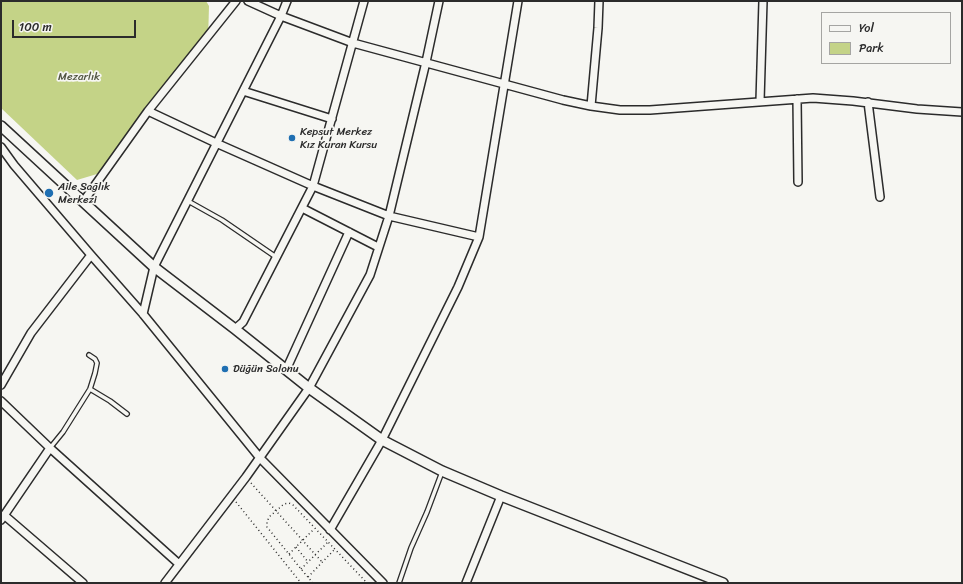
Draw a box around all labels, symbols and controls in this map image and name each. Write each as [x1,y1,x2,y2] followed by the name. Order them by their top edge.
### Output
[14,12,138,38] scale bar
[821,12,951,64] legend
[19,16,52,38] text: 100 m
[859,17,874,39] text: Yol
[859,37,884,59] text: Park
[58,70,100,84] park label: Mezarlık
[300,125,377,151] place label: Kepsut Merkez Kız Kuran Kursu
[287,133,297,143] marker: Kepsut Merkez Kız Kuran Kursu
[58,180,110,206] place label: Aile Sağlık Merkezi
[43,187,55,199] marker: Aile Sağlık Merkezi
[233,362,299,376] place label: Düğün Salonu
[220,364,230,374] marker: Düğün Salonu

